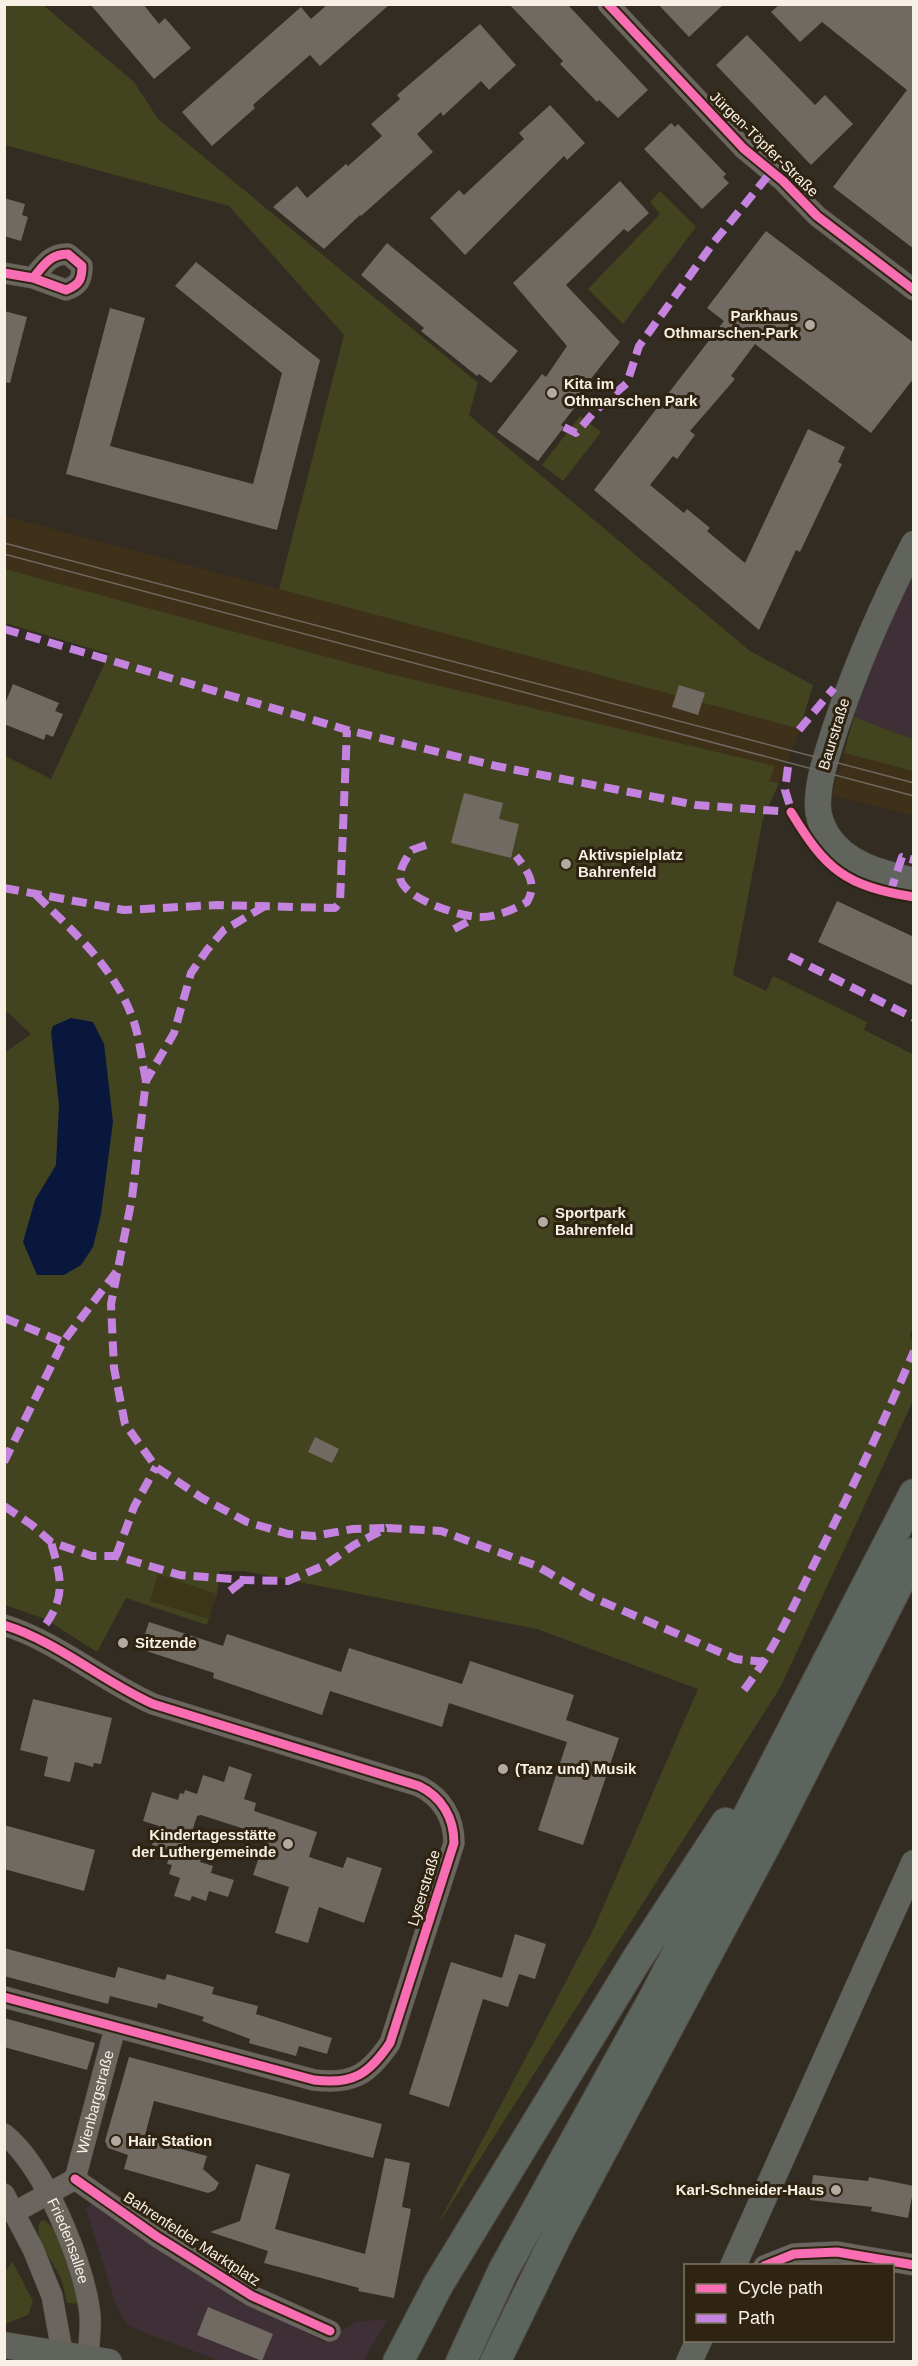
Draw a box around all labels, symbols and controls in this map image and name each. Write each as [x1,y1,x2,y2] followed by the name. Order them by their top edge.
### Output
[707,87,822,200] street label: Jürgen-Töpfer-Straße
[664,307,799,341] place label: Parkhaus Othmarschen-Park
[803,318,817,332] marker: Parkhaus Othmarschen-Park
[564,375,698,409] place label: Kita im Othmarschen Park
[545,386,559,400] marker: Kita im Othmarschen Park
[815,696,852,772] street label: Baurstraße
[578,846,683,880] place label: Aktivspielplatz Bahrenfeld
[559,857,573,871] marker: Aktivspielplatz Bahrenfeld
[555,1204,633,1238] place label: Sportpark Bahrenfeld
[536,1215,550,1229] marker: Sportpark Bahrenfeld
[135,1634,197,1651] place label: Sitzende
[116,1636,130,1650] marker: Sitzende
[515,1760,637,1777] place label: (Tanz und) Musik
[496,1762,510,1776] marker: (Tanz und) Musik
[132,1826,276,1860] place label: Kindertagesstätte der Luthergemeinde
[281,1837,295,1851] marker: Kindertagesstätte der Luthergemeinde
[404,1848,443,1928] street label: Lyserstraße
[73,2048,117,2156] street label: Wienbargstraße
[128,2132,212,2149] place label: Hair Station
[109,2134,123,2148] marker: Hair Station
[676,2181,824,2198] place label: Karl-Schneider-Haus
[829,2183,843,2197] marker: Karl-Schneider-Haus
[121,2188,264,2289] street label: Bahrenfelder Marktplatz
[44,2195,93,2285] street label: Friedensallee
[684,2264,894,2342] legend
[738,2278,823,2298] text: Cycle path
[738,2308,775,2328] text: Path

